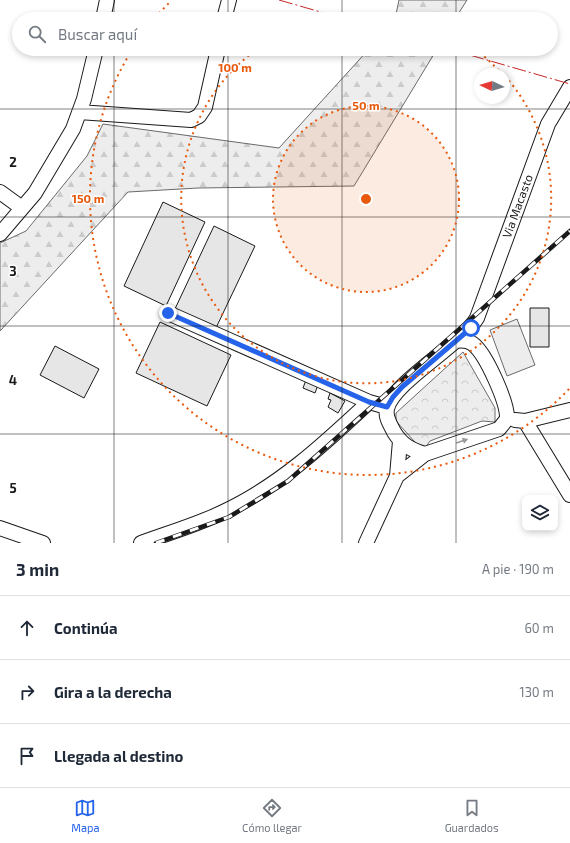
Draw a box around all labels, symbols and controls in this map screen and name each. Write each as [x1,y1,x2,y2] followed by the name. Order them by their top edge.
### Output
[12,12,558,56] search box
[26,23,48,45] icon: search
[58,25,137,43] text: Buscar aquí
[218,60,252,74] text: 100 m
[474,68,510,104] north arrow
[352,98,380,112] text: 50 m
[9,154,17,170] text: 2
[499,172,535,240] street label: Via Macasto
[72,191,104,205] text: 150 m
[359,192,373,206] centre of rings
[9,263,17,279] text: 3
[159,304,177,322] route end
[462,319,480,337] route start
[9,372,17,388] text: 4
[456,438,468,444] one-way arrow
[9,480,17,496] text: 5
[522,495,558,531] map controls
[522,495,558,531] button: layers
[16,559,59,579] text: 3 min
[482,561,554,577] text: A pie · 190 m
[16,617,38,639] icon: ahead
[54,619,117,637] text: Continúa
[524,620,554,636] text: 60 m
[16,681,38,703] icon: right
[54,683,172,701] text: Gira a la derecha
[519,684,554,700] text: 130 m
[16,745,38,767] icon: arrive
[54,747,183,765] text: Llegada al destino
[71,797,99,834] tab: Mapa
[242,797,302,834] tab: Cómo llegar
[445,797,499,834] tab: Guardados

